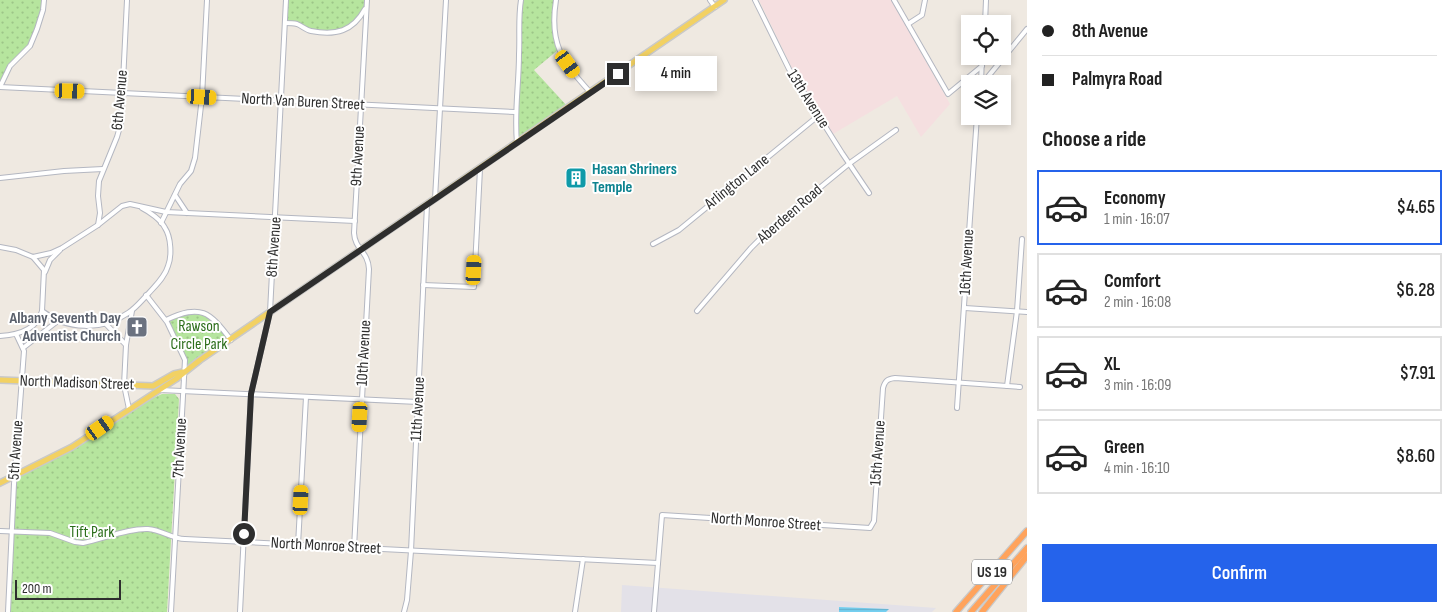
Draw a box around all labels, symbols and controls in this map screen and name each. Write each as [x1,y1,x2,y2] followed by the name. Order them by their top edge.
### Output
[961,15,1011,125] map controls
[961,15,1011,65] button: locate
[1072,20,1148,43] text: 8th Avenue
[553,47,582,81] car
[636,56,718,92] callout: 4 min
[607,63,629,85] route end
[661,64,691,83] text: 4 min
[783,66,833,132] street label: 13th Avenue
[1072,68,1162,91] text: Palmyra Road
[108,69,132,131] street label: 6th Avenue
[961,75,1011,125] button: layers
[54,83,85,99] car
[186,89,217,105] car
[241,89,365,115] street label: North Van Buren Street
[347,125,369,187] street label: 9th Avenue
[1042,126,1146,153] text: Choose a ride
[700,150,773,214] street label: Arlington Lane
[592,160,677,197] place label: Hasan Shriners Temple
[564,166,588,190] building icon: Hasan Shriners Temple
[753,181,826,248] street label: Aberdeen Road
[1044,185,1089,230] icon: car
[1104,187,1166,210] text: Economy
[1397,196,1435,219] text: $4.65
[1104,210,1170,229] text: 1 min · 16:07
[262,216,286,278] street label: 8th Avenue
[956,229,978,295] street label: 16th Avenue
[465,255,482,285] car
[1044,268,1089,313] icon: car
[1104,270,1161,293] text: Comfort
[1396,279,1435,302] text: $6.28
[1104,293,1171,312] text: 2 min · 16:08
[9,309,121,346] place label: Albany Seventh Day Adventist Church
[125,315,149,339] church icon: Albany Seventh Day Adventist Church
[171,317,227,354] park label: Rawson Circle Park
[353,319,375,387] street label: 10th Avenue
[1044,351,1089,396] icon: car
[1104,353,1120,376] text: XL
[1400,362,1435,385] text: $7.91
[19,372,135,394] street label: North Madison Street
[407,376,429,442] street label: 11th Avenue
[1104,376,1171,395] text: 3 min · 16:09
[351,402,368,432] car
[83,413,116,443] car
[169,418,191,478] street label: 7th Avenue
[4,420,28,480] street label: 5th Avenue
[866,420,890,486] street label: 15th Avenue
[1044,434,1089,479] icon: car
[1104,436,1144,459] text: Green
[1396,445,1435,468] text: $8.60
[1104,459,1170,478] text: 4 min · 16:10
[292,485,309,515] car
[710,509,822,535] street label: North Monroe Street
[70,523,114,542] park label: Tift Park
[233,523,255,545] route start
[270,534,382,558] street label: North Monroe Street
[1042,544,1437,602] button: Confirm
[972,560,1012,584] road number: US 19
[15,577,121,600] scale bar
[22,580,51,597] text: 200 m

